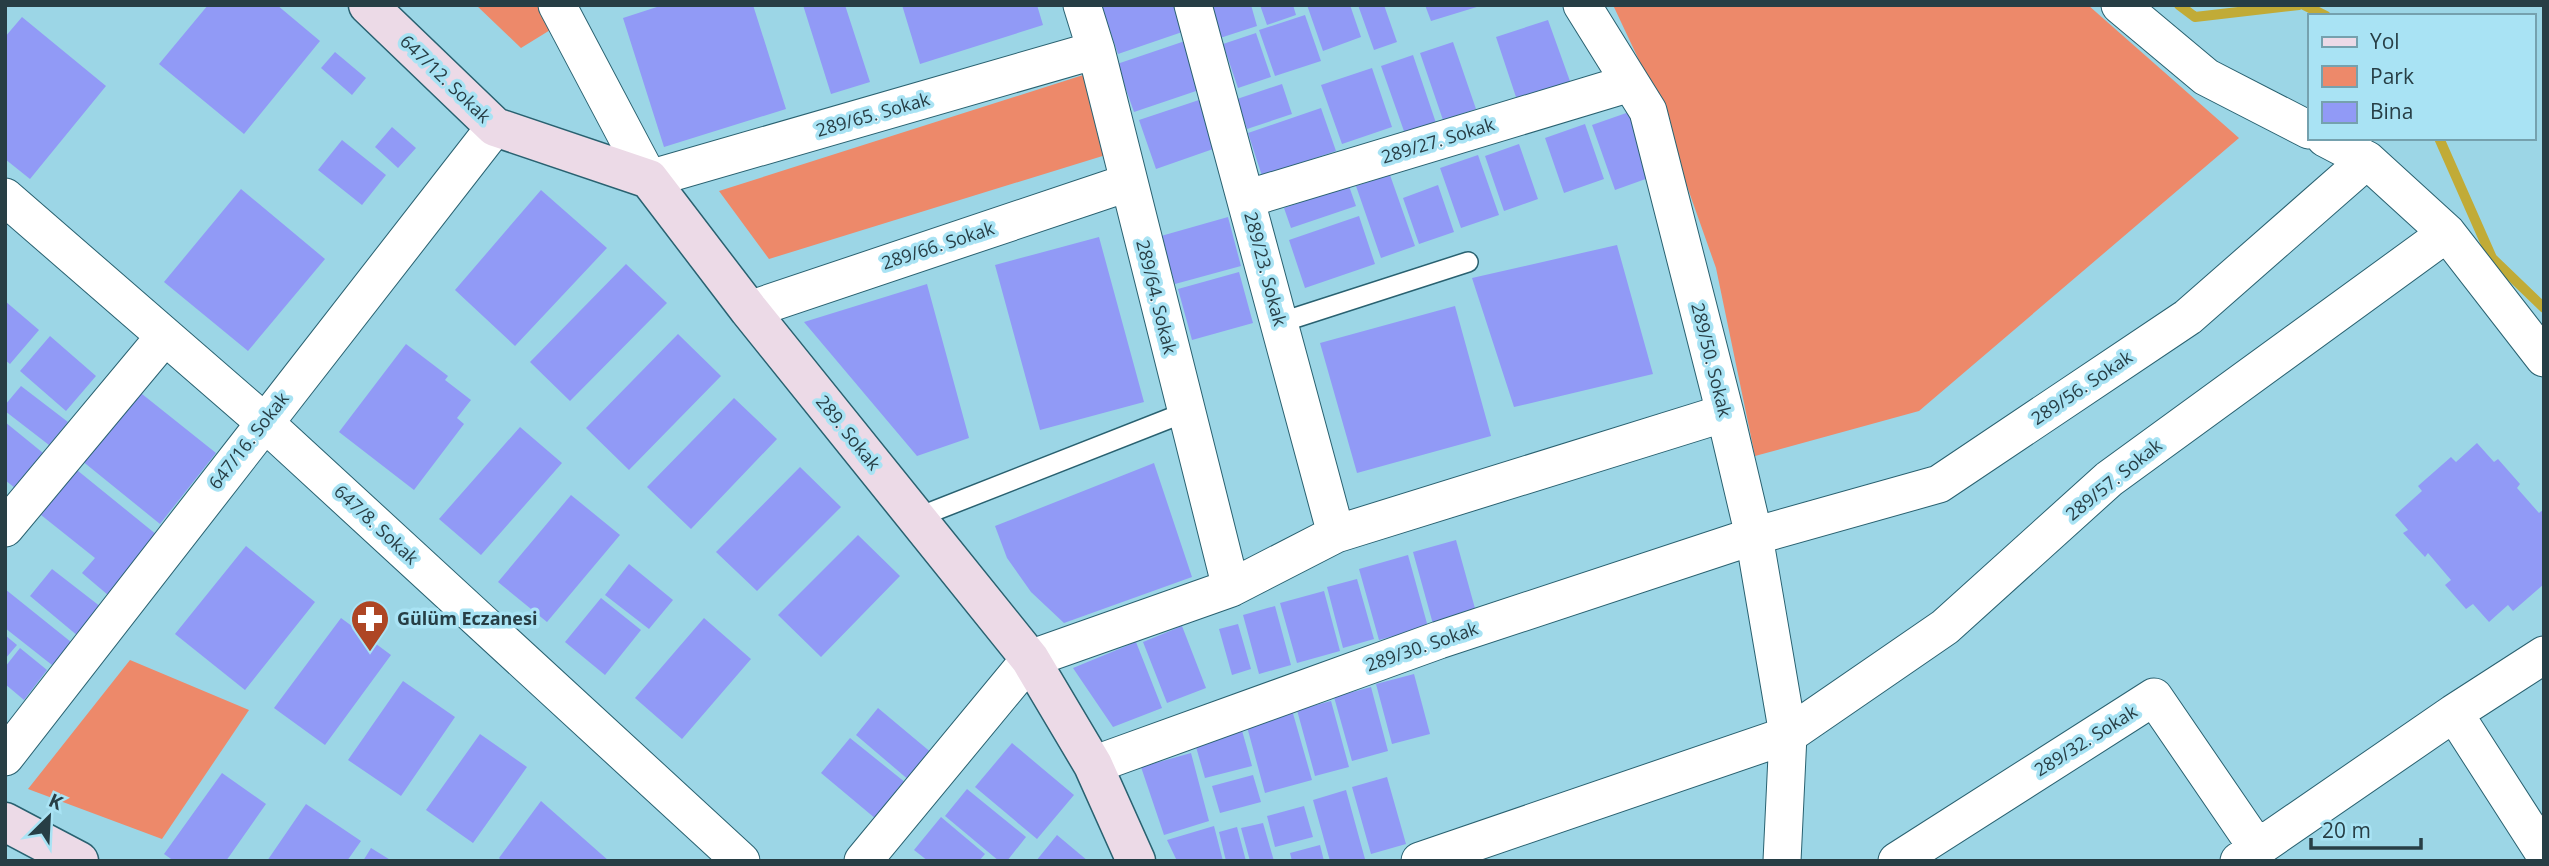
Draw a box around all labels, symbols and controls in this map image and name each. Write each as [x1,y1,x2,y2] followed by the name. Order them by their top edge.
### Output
[2308,14,2535,140] legend
[2370,27,2400,55] text: Yol
[395,29,497,128] street label: 647/12. Sokak
[2370,62,2414,90] text: Park
[813,86,933,142] street label: 289/65. Sokak
[2370,97,2413,125] text: Bina
[1378,111,1498,169] street label: 289/27. Sokak
[1239,209,1293,329] street label: 289/23. Sokak
[878,215,998,275] street label: 289/66. Sokak
[1131,237,1183,357] street label: 289/64. Sokak
[1686,300,1738,420] street label: 289/50. Sokak
[2026,344,2137,430] street label: 289/56. Sokak
[203,386,294,494] street label: 647/16. Sokak
[811,390,887,475] street label: 289. Sokak
[2060,433,2167,525] street label: 289/57. Sokak
[329,479,424,570] street label: 647/8. Sokak
[349,598,391,653] pharmacy icon: Gülüm Eczanesi
[397,606,537,630] place label: Gülüm Eczanesi
[1362,615,1481,676] street label: 289/30. Sokak
[2029,699,2142,781] street label: 289/32. Sokak
[14,782,84,852] north arrow
[45,787,67,816] text: K
[2311,806,2421,850] scale bar
[2322,816,2371,844] text: 20 m

